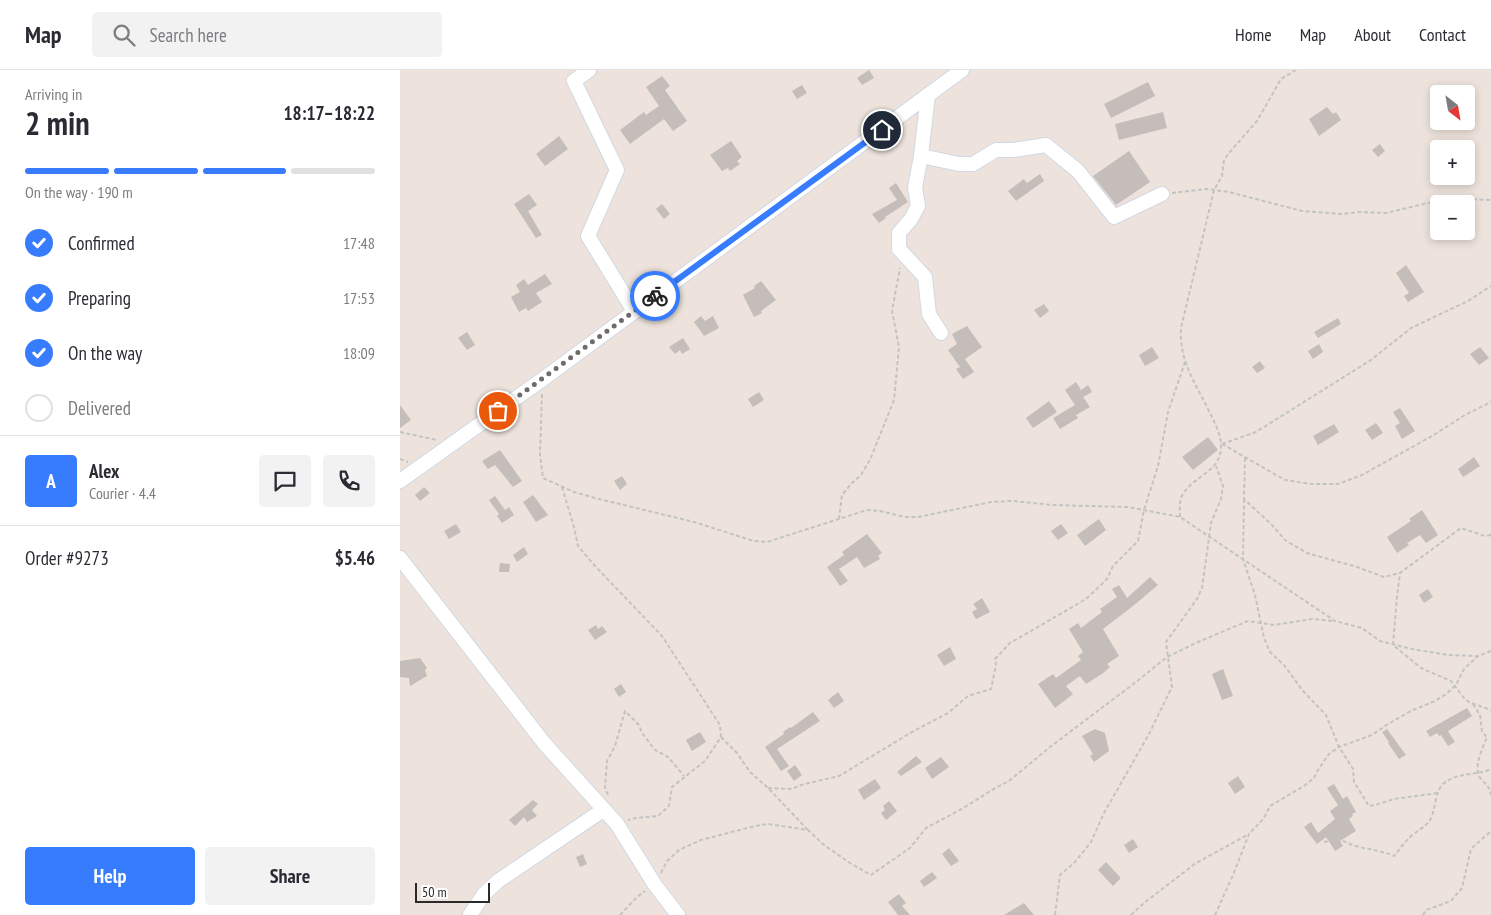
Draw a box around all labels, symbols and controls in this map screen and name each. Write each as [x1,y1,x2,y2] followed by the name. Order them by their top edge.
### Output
[92,12,442,57] search box
[25,19,62,50] text: Map
[110,21,138,49] icon: search
[150,23,227,47] text: Search here
[1235,23,1272,46] text: Home
[1300,23,1326,46] text: Map
[1354,23,1391,46] text: About
[1419,23,1466,46] text: Contact
[25,84,82,104] text: Arriving in
[1430,85,1475,130] north arrow
[1430,85,1475,240] map controls
[283,101,375,125] text: 18:17–18:22
[25,102,90,144] text: 2 min
[861,109,903,151] pin
[868,116,896,144] icon: home
[1430,140,1475,185] button: +
[25,182,133,202] text: On the way · 190 m
[1430,195,1475,240] button: −
[25,229,53,257] icon: check
[68,231,135,255] text: Confirmed
[343,233,375,253] text: 17:48
[630,271,680,321] courier
[641,282,669,310] icon: bike
[25,284,53,312] icon: check
[68,286,131,310] text: Preparing
[343,288,375,308] text: 17:53
[25,339,53,367] icon: check
[68,341,142,365] text: On the way
[343,343,375,363] text: 18:09
[477,390,519,432] pin
[68,396,131,420] text: Delivered
[484,397,512,425] icon: bag
[259,455,311,507] button: chat
[323,455,375,507] button: phone
[89,459,119,483] text: Alex
[46,469,56,493] text: A
[89,483,156,503] text: Courier · 4.4
[25,546,109,570] text: Order #9273
[335,546,375,570] text: $5.46
[25,847,195,905] button: Help
[205,847,375,905] button: Share
[415,880,490,903] scale bar
[422,883,447,901] text: 50 m

